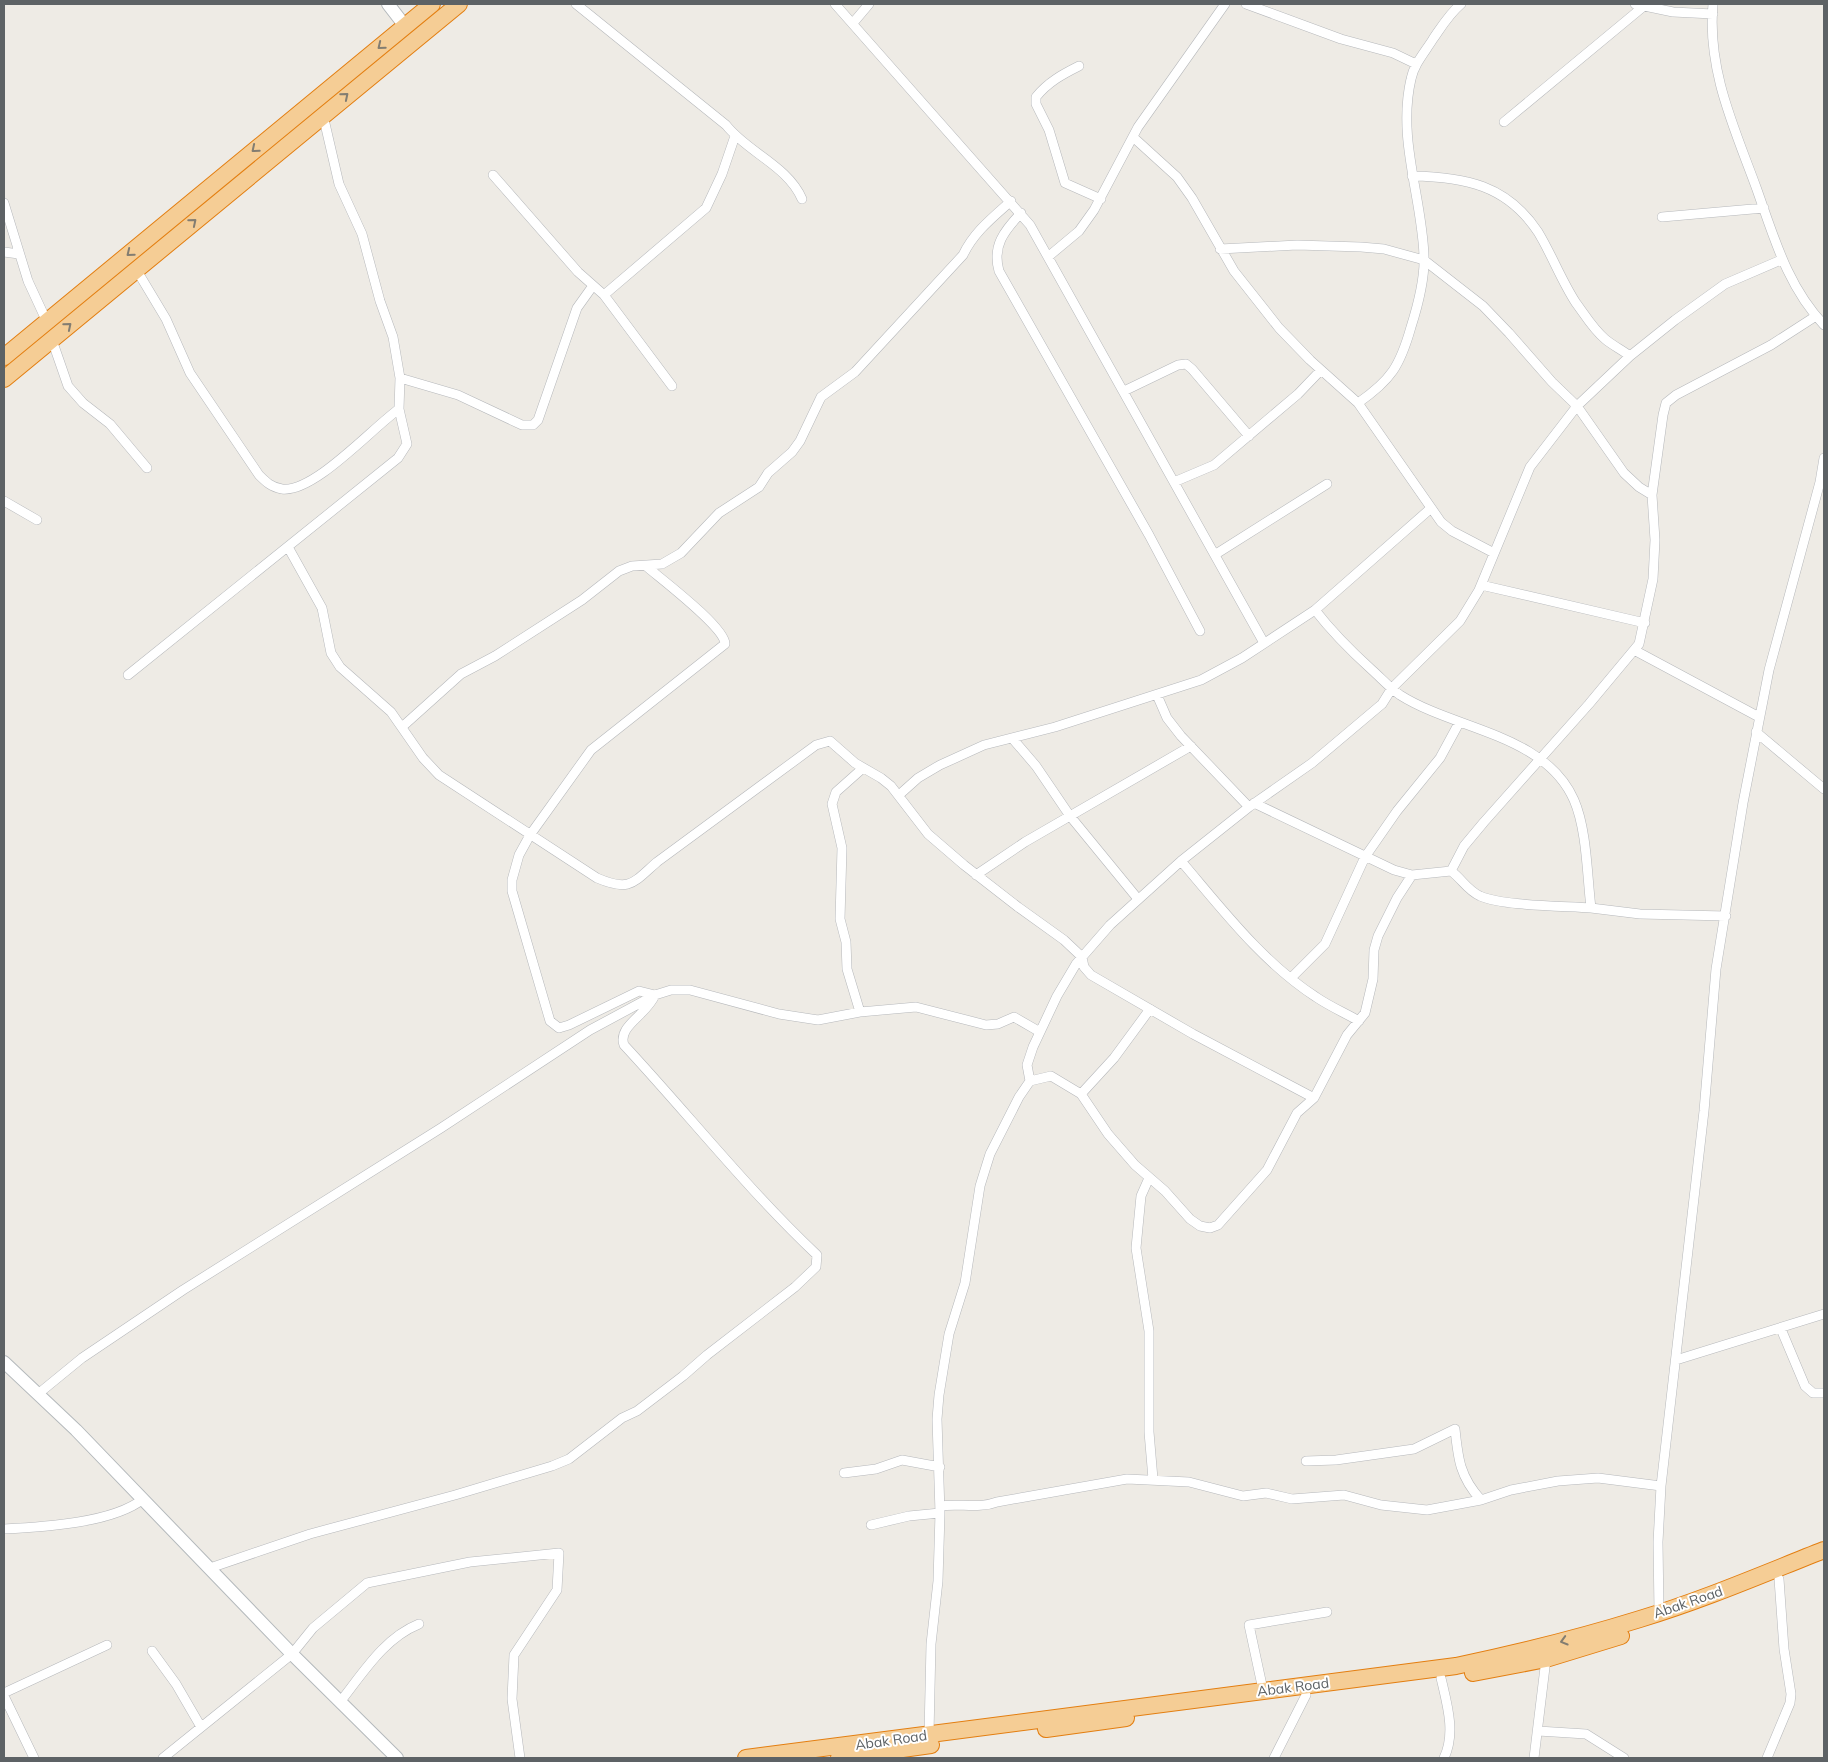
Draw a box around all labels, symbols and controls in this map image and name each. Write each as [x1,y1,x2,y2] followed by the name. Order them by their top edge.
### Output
[378,40,387,48] one-way arrow
[340,93,349,102] one-way arrow
[252,144,261,153] one-way arrow
[187,219,196,228] one-way arrow
[127,247,136,255] one-way arrow
[62,323,71,331] one-way arrow
[1651,1582,1725,1622] street label: Abak Road
[1560,1636,1568,1646] one-way arrow
[1256,1674,1330,1700] street label: Abak Road
[854,1726,928,1754] street label: Abak Road

